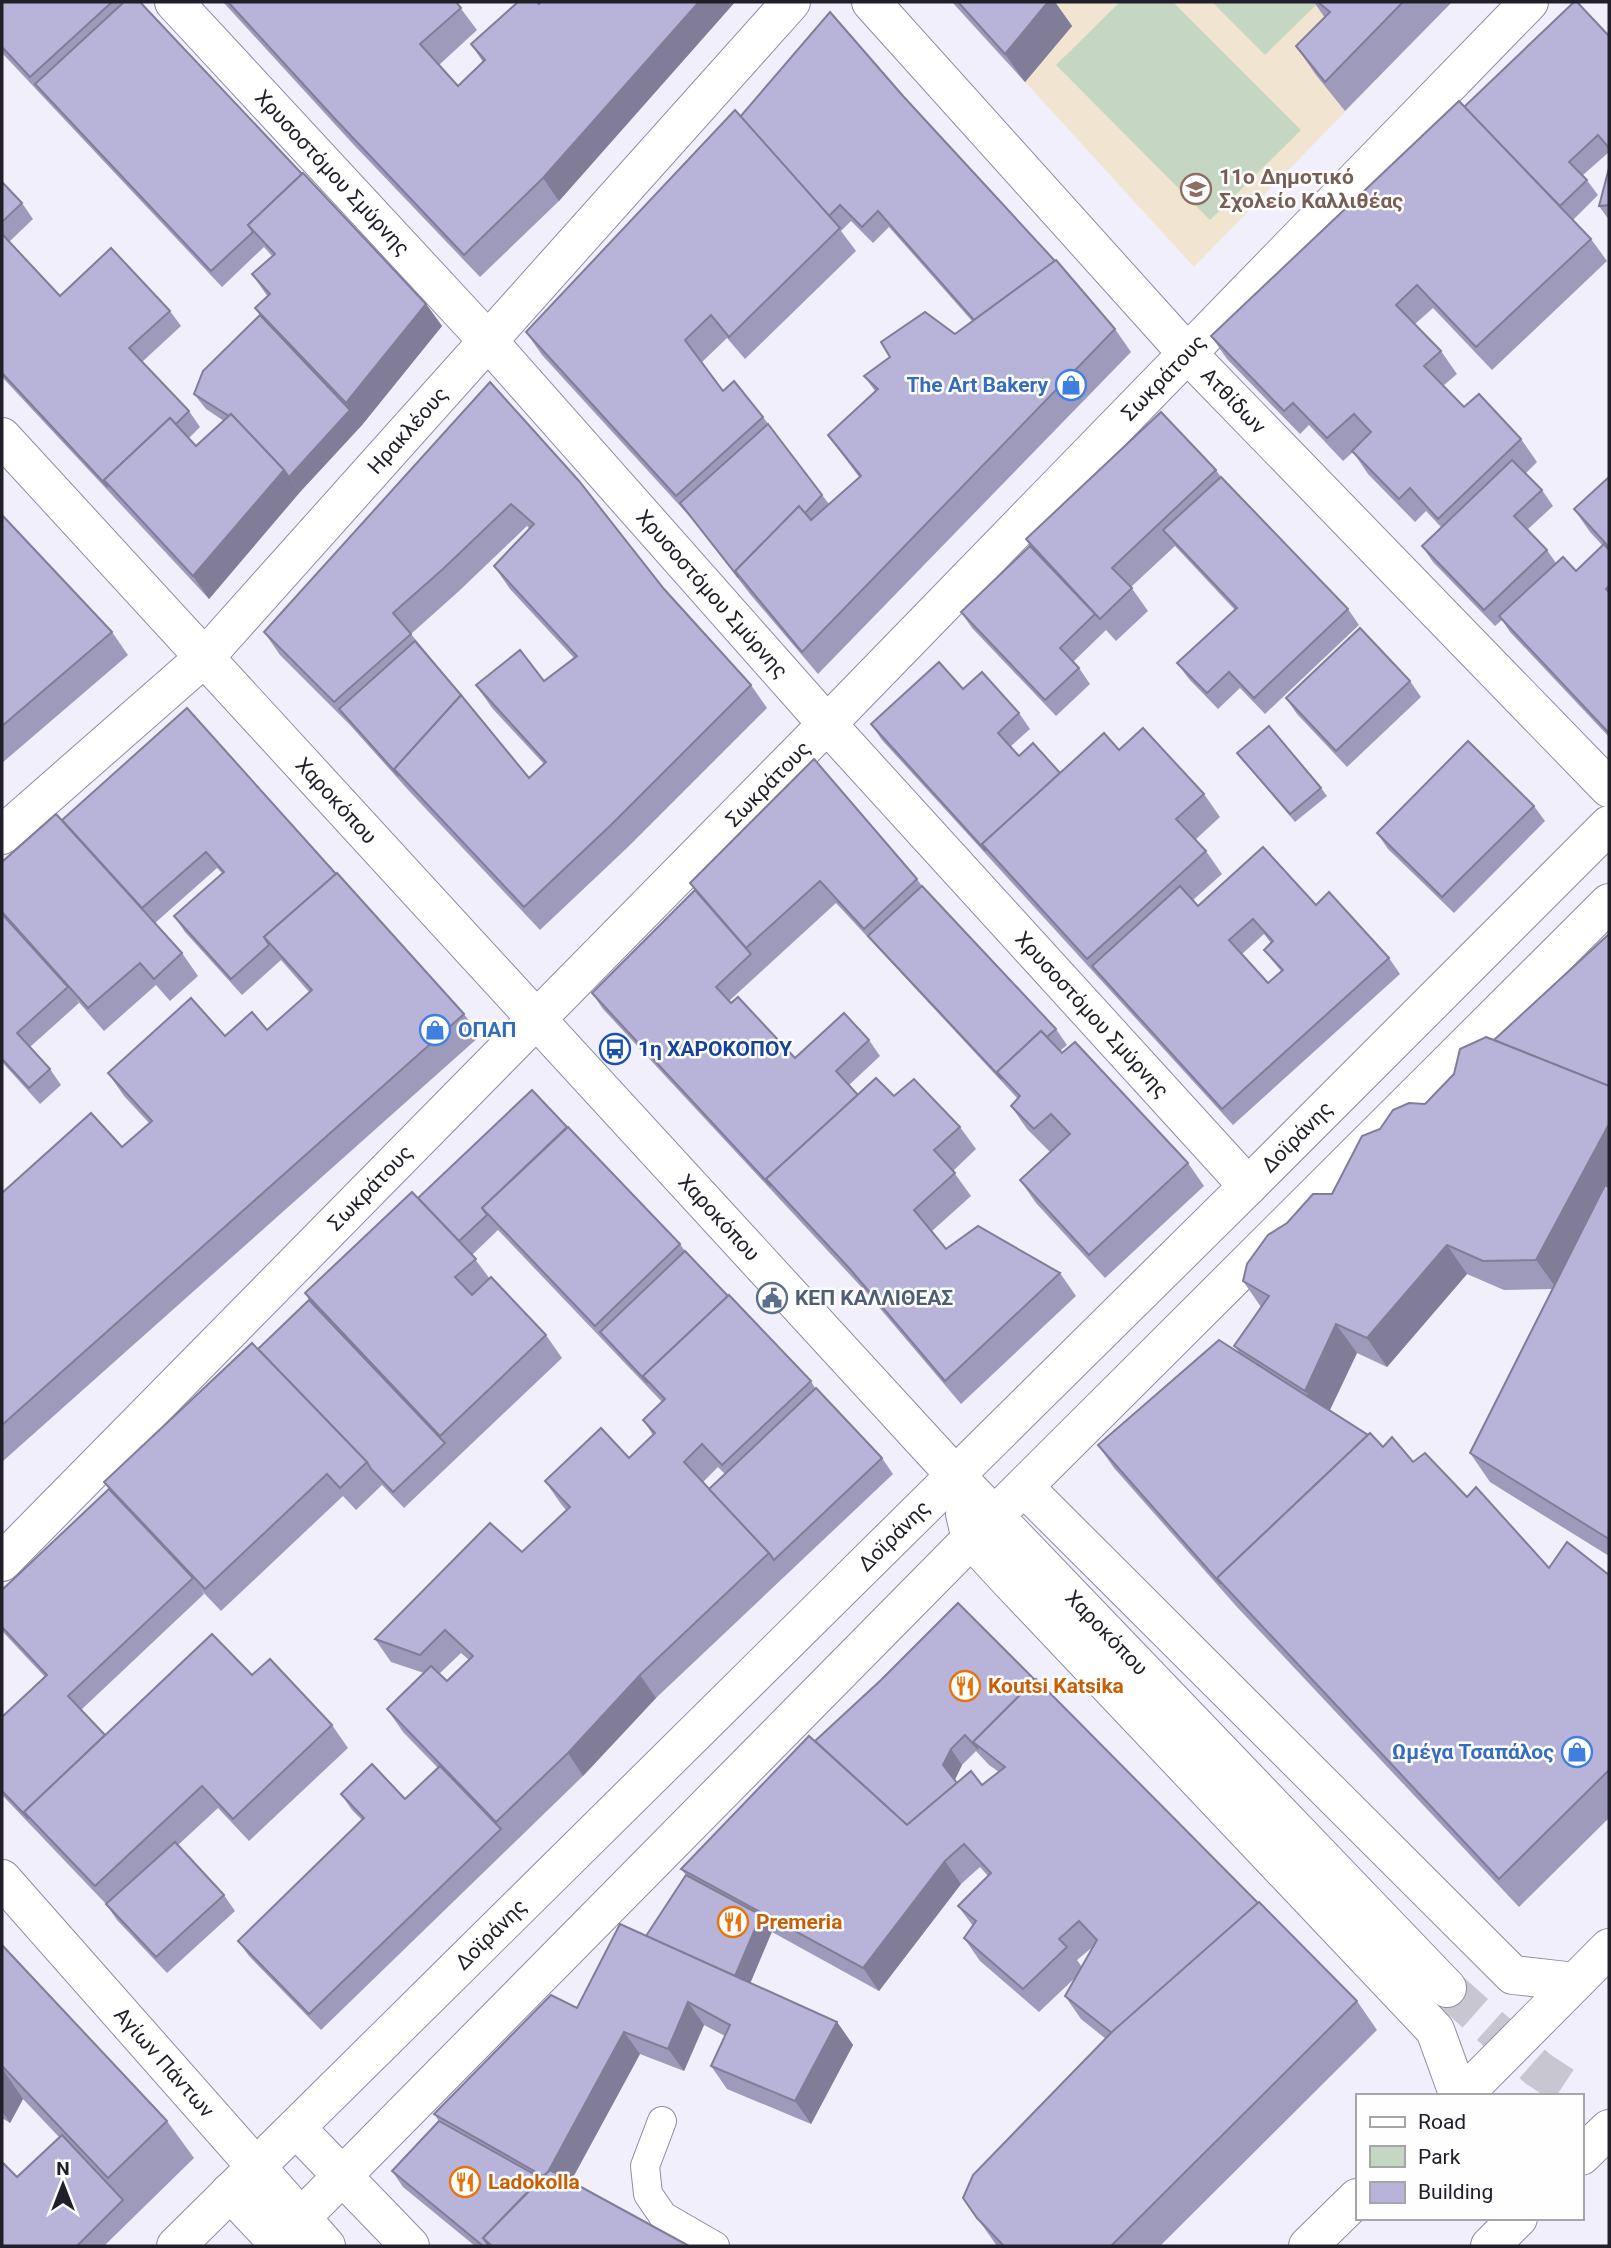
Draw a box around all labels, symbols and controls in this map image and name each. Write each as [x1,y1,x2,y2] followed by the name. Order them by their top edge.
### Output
[250,85,415,260] street label: Χρυσοστόμου Σμύρνης
[1219,165,1403,213] place label: 11ο Δημοτικό Σχολείο Καλλιθέας
[1179,172,1213,206] school or university icon: 11ο Δημοτικό Σχολείο Καλλιθέας
[1117,330,1211,426] street label: Σωκράτους
[1196,363,1271,439] street label: Ατθίδων
[1054,368,1088,402] shop icon: The Art Bakery
[907,373,1048,397] place label: The Art Bakery
[363,382,453,479] street label: Ηρακλέους
[631,505,793,683] street label: Χρυσοστόμου Σμύρνης
[721,736,815,832] street label: Σωκράτους
[291,753,382,849] street label: Χαροκόπου
[1010,927,1174,1103] street label: Χρυσοστόμου Σμύρνης
[418,1013,452,1047] shop icon: ΟΠΑΠ
[458,1018,516,1042] place label: ΟΠΑΠ
[598,1032,632,1066] bus stop icon: 1η ΧΑΡΟΚΟΠΟΥ
[638,1037,792,1061] place label: 1η ΧΑΡΟΚΟΠΟΥ
[1257,1096,1338,1177] street label: Δοϊράνης
[323,1140,418,1236] street label: Σωκράτους
[673,1170,764,1266] street label: Χαροκόπου
[755,1281,789,1315] public building icon: ΚΕΠ ΚΑΛΛΙΘΕΑΣ
[795,1286,953,1310] place label: ΚΕΠ ΚΑΛΛΙΘΕΑΣ
[854,1495,935,1576] street label: Δοϊράνης
[1060,1586,1153,1680] street label: Χαροκόπου
[948,1669,982,1703] restaurant icon: Koutsi Katsika
[988,1674,1124,1698] place label: Koutsi Katsika
[1560,1735,1594,1769] shop icon: Ωμέγα Τσαπάλος
[1392,1740,1554,1764] place label: Ωμέγα Τσαπάλος
[450,1894,532,1975] street label: Δοϊράνης
[716,1905,750,1939] restaurant icon: Premeria
[756,1910,842,1934] place label: Premeria
[109,2003,219,2123] street label: Αγίων Πάντων
[1356,2094,1583,2220] legend
[1418,2110,1466,2134] text: Road
[1418,2145,1461,2169] text: Park
[28,2150,98,2220] north arrow
[56,2157,70,2180] text: N
[448,2165,482,2199] restaurant icon: Ladokolla
[488,2170,580,2194] place label: Ladokolla
[1418,2180,1493,2204] text: Building

